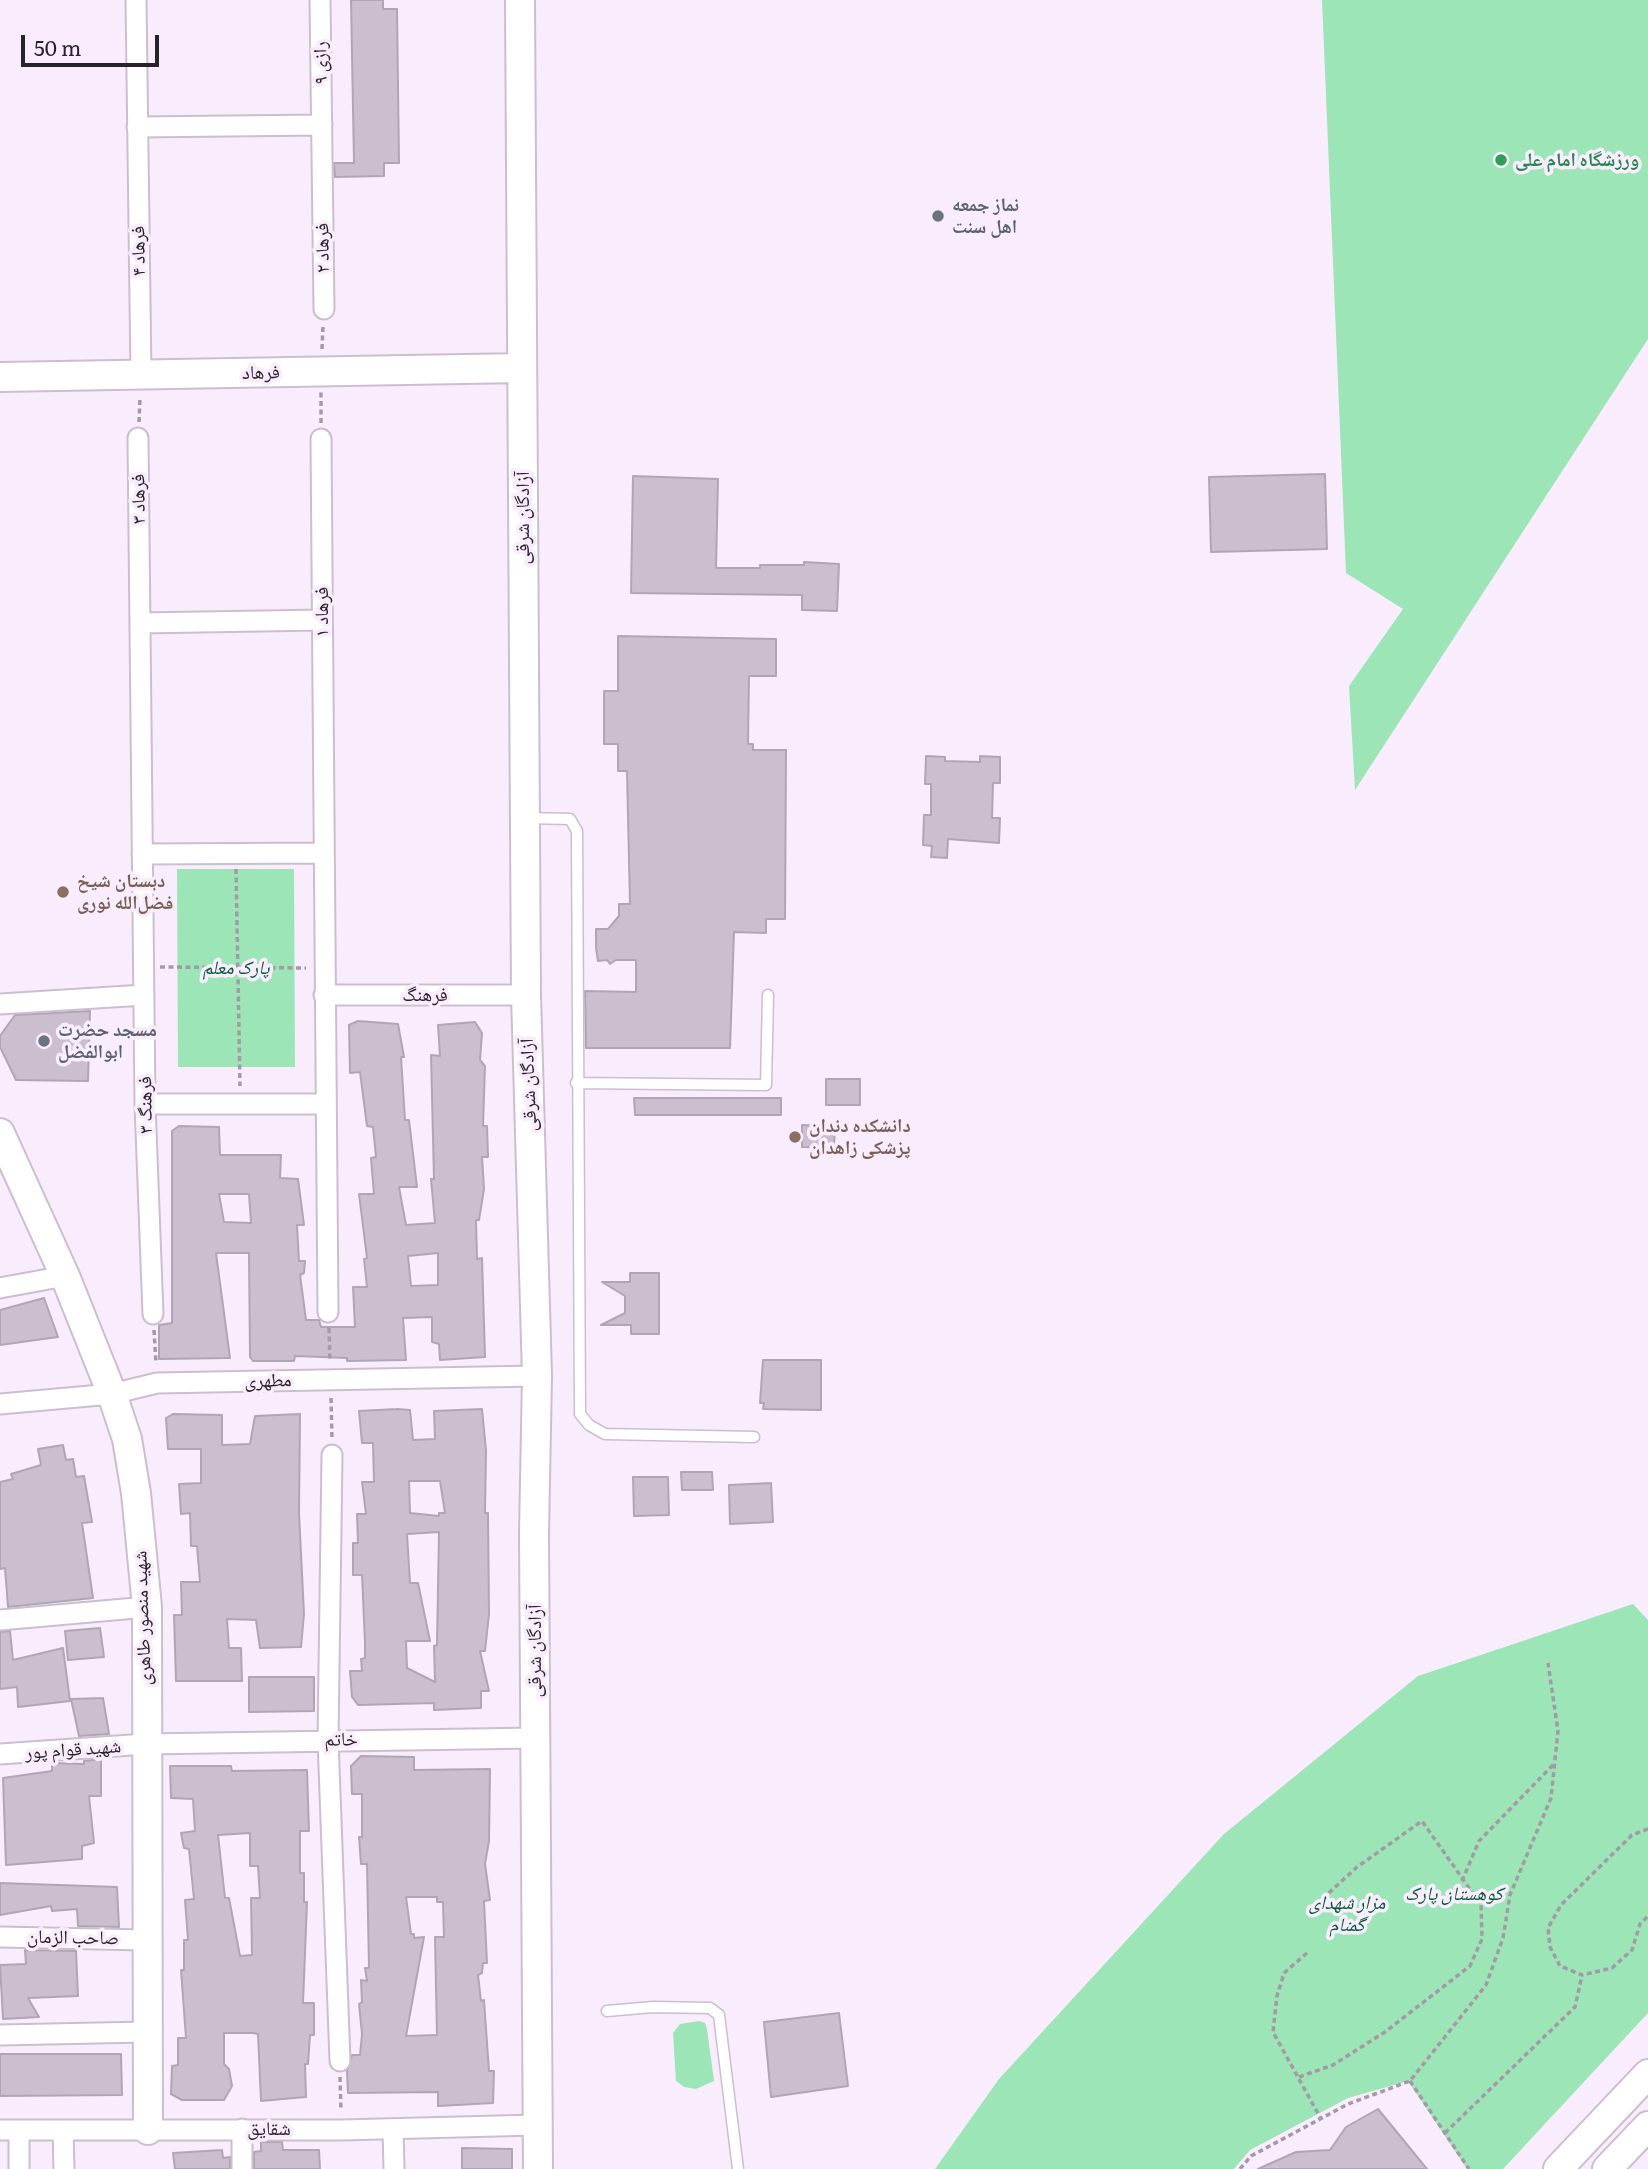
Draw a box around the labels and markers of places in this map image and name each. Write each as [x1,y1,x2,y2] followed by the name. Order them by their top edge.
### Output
[1515,149,1639,171] place label: ورزشگاه امام علی
[1493,152,1509,168] marker: ورزشگاه امام علی
[952,194,1019,238] place label: نماز جمعه اهل سنت
[930,208,946,224] marker: نماز جمعه اهل سنت
[77,870,173,914] place label: دبستان شیخ فضل‌الله نوری
[55,884,71,900] marker: دبستان شیخ فضل‌الله نوری
[58,1019,157,1063] place label: مسجد حضرت ابوالفضل
[36,1033,52,1049] marker: مسجد حضرت ابوالفضل
[809,1115,911,1159] place label: دانشکده دندان پزشکی زاهدان
[787,1129,803,1145] marker: دانشکده دندان پزشکی زاهدان

